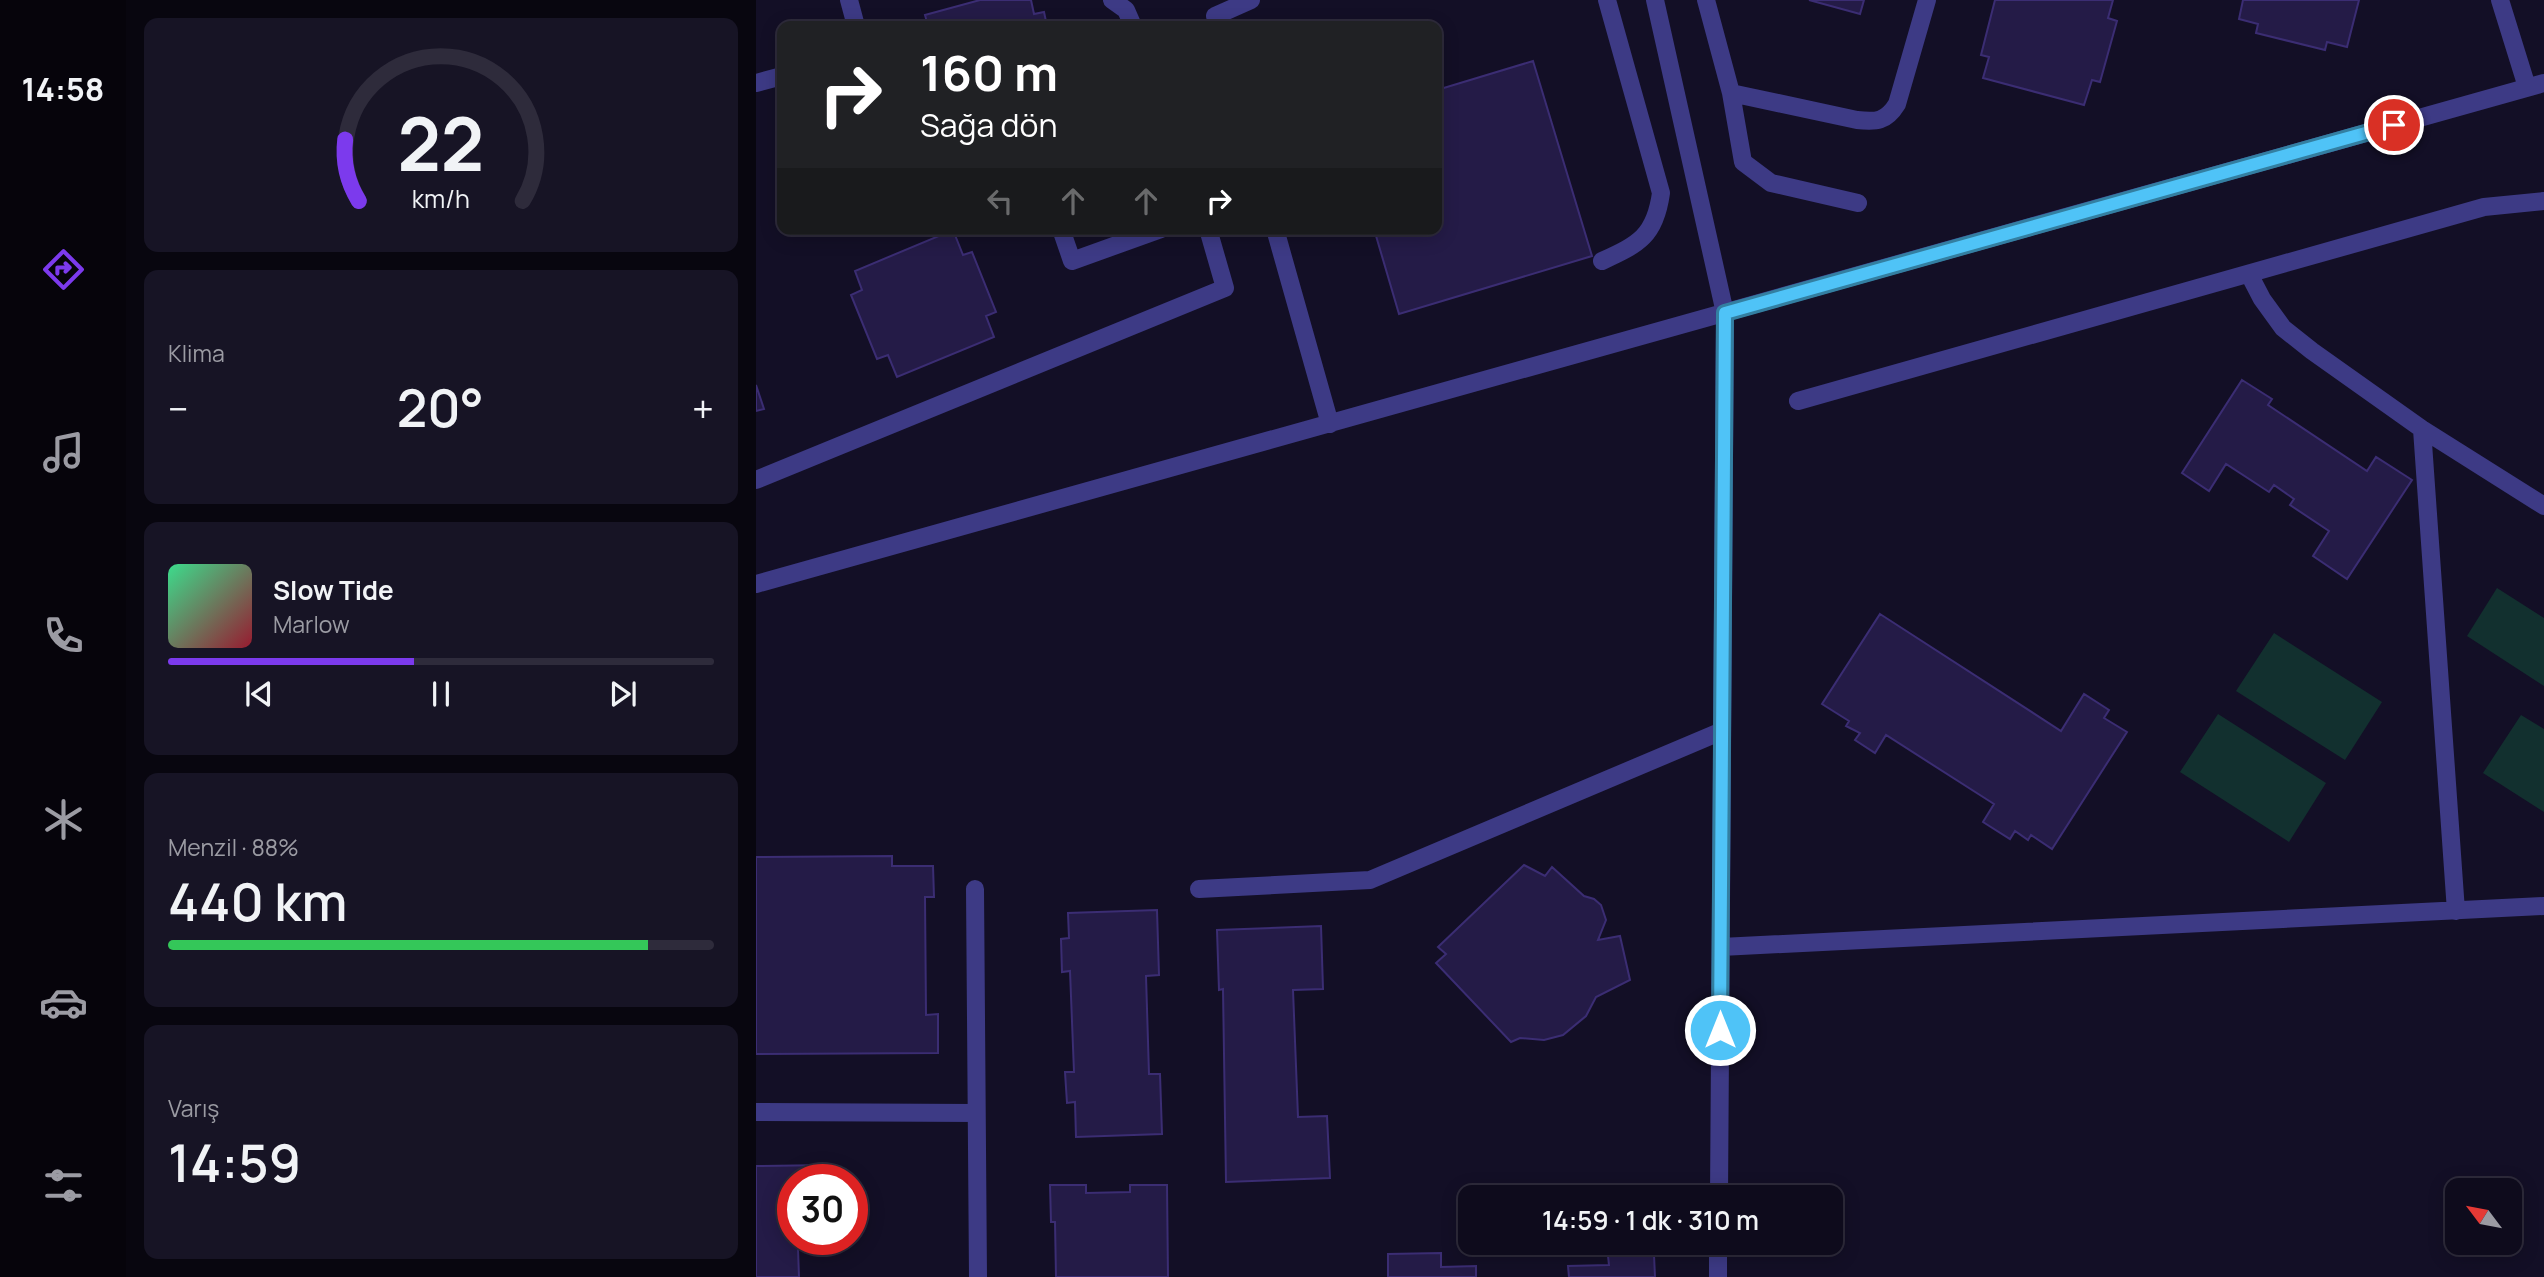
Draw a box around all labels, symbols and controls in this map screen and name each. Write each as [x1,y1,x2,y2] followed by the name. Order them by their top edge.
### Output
[920,39,1058,106] text: 160 m
[805,49,896,140] icon: right
[22,67,104,111] text: 14:58
[398,93,484,193] text: 22
[2364,95,2424,155] pin
[920,103,1058,147] text: Sağa dön
[2375,106,2413,144] icon: arrive
[412,181,470,216] text: km/h
[981,182,1019,220] icon: left
[1054,182,1092,220] icon: ahead
[1127,182,1165,220] icon: ahead
[1200,182,1238,220] icon: right
[39,245,88,294] icon: directions
[168,337,225,369] text: Klima
[397,372,484,443] text: 20°
[168,382,189,434] text: −
[692,382,714,434] text: +
[39,428,88,477] icon: music
[273,572,394,608] text: Slow Tide
[273,608,350,640] text: Marlow
[39,611,88,660] icon: phone
[240,675,278,713] icon: previous
[422,675,460,713] icon: pause
[604,675,642,713] icon: next
[39,795,88,844] icon: climate
[168,831,299,863] text: Menzil · 88%
[168,866,347,937] text: 440 km
[39,978,88,1027] icon: car
[1683,993,1757,1067] position arrow
[168,1092,219,1124] text: Varış
[168,1127,301,1198] text: 14:59
[39,1161,88,1210] icon: filters
[777,1164,868,1255] speed limit sign: 30
[2445,1178,2522,1255] north arrow
[2445,1178,2522,1255] map controls
[1542,1202,1759,1238] text: 14:59 · 1 dk · 310 m

